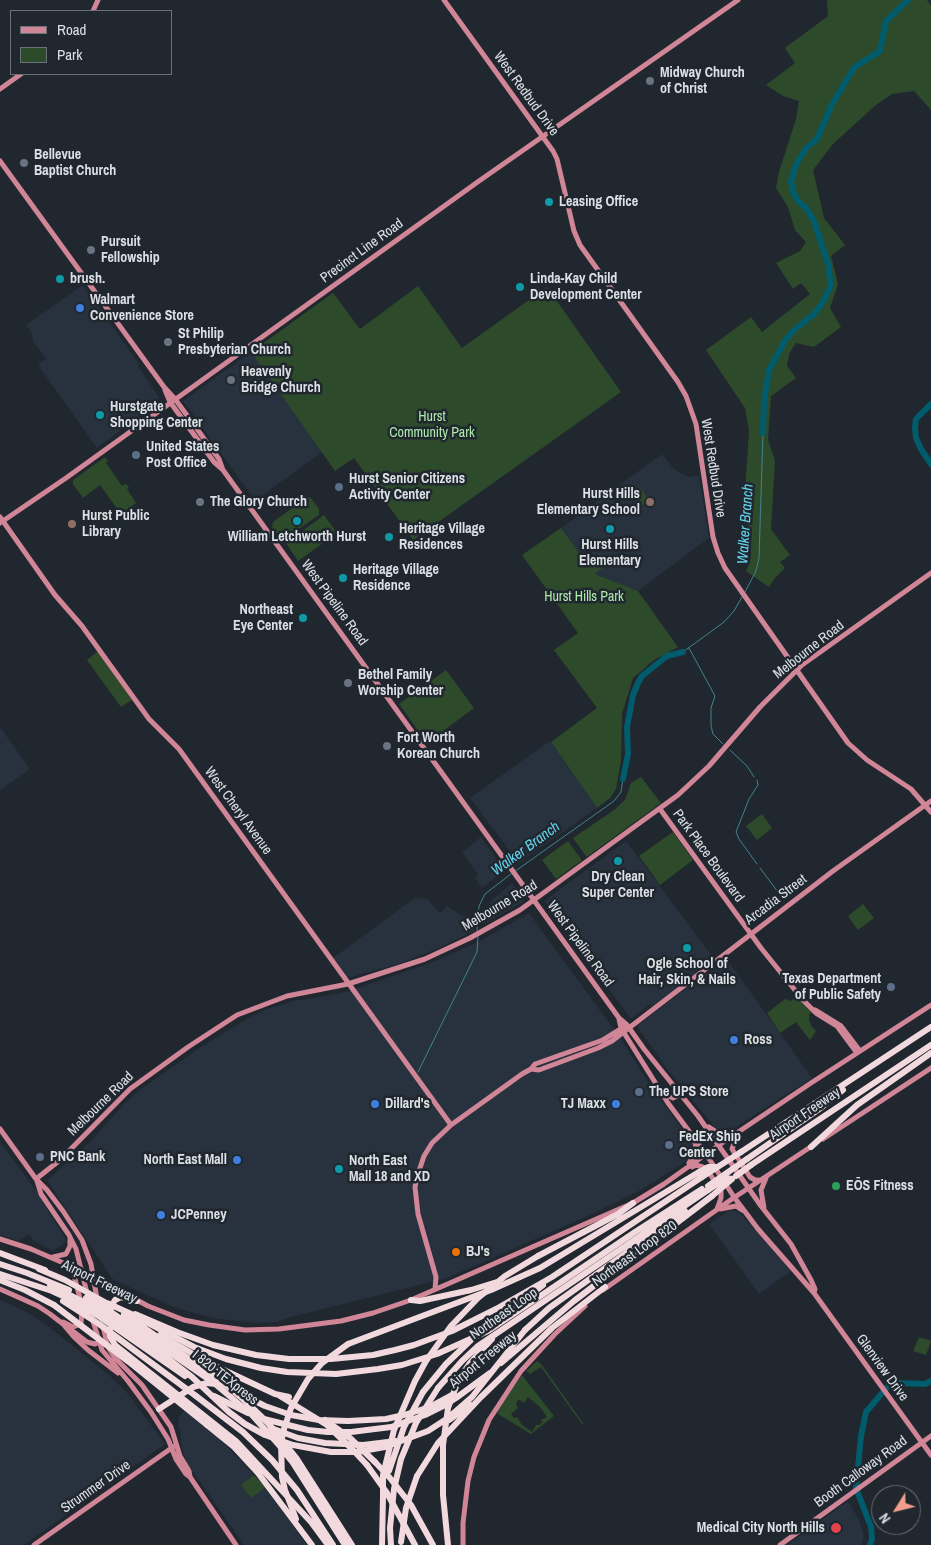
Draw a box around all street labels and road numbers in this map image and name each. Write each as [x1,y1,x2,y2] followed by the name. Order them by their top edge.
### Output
[490,49,562,139] street label: West Redbud Drive
[317,215,407,287] street label: Precinct Line Road
[697,417,729,519] street label: West Redbud Drive
[297,557,371,649] street label: West Pipeline Road
[770,617,848,683] street label: Melbourne Road
[201,764,275,858] street label: West Cheryl Avenue
[669,806,747,906] street label: Park Place Boulevard
[742,871,810,929] street label: Arcadia Street
[459,877,541,935] street label: Melbourne Road
[543,898,617,990] street label: West Pipeline Road
[65,1068,137,1140] street label: Melbourne Road
[766,1084,844,1144] street label: Airport Freeway
[589,1218,681,1290] street label: Northeast Loop 820
[59,1257,139,1307] street label: Airport Freeway
[467,1285,541,1343] street label: Northeast Loop
[446,1328,520,1392] street label: Airport Freeway
[852,1331,912,1405] street label: Glenview Drive
[189,1347,261,1409] street label: I 820 TEXpress
[811,1433,911,1511] street label: Booth Calloway Road
[58,1457,134,1517] street label: Strummer Drive

